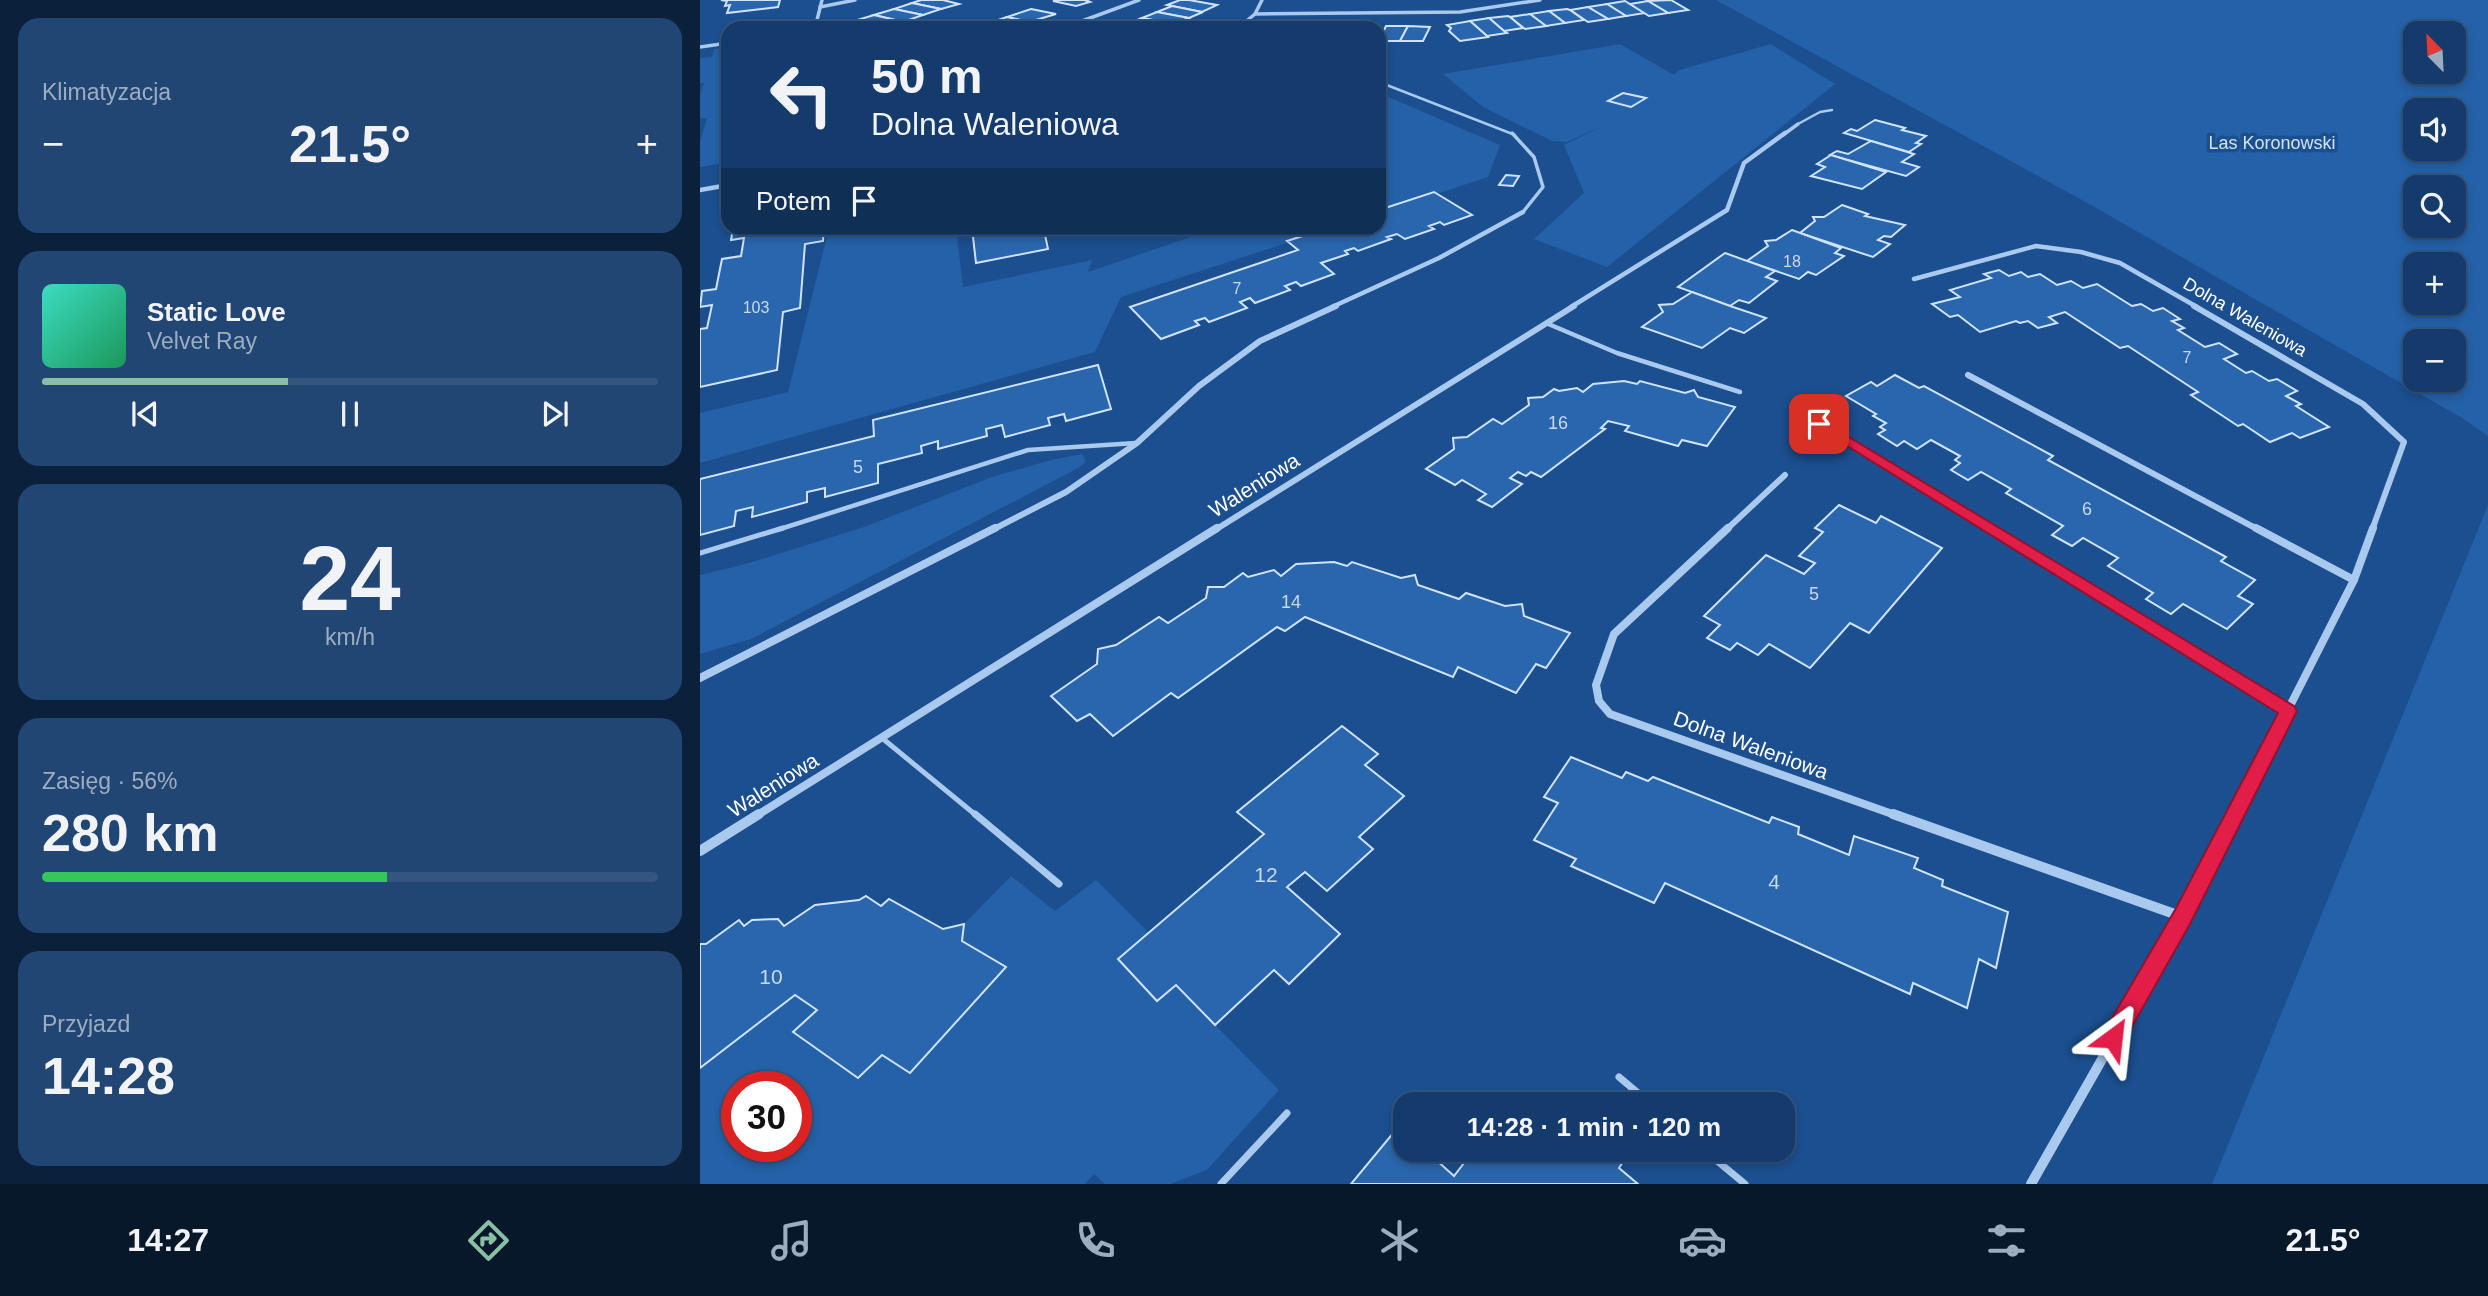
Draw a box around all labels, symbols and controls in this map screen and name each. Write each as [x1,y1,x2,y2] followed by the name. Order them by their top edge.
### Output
[2403,21,2466,84] north arrow
[2403,21,2466,392] map controls
[756,49,847,140] icon: left
[871,49,983,103] text: 50 m
[42,79,171,105] text: Klimatyzacja
[2403,98,2466,161] button: sound
[871,106,1119,142] text: Dolna Waleniowa
[289,115,411,173] text: 21.5°
[42,123,64,165] text: −
[636,123,658,165] text: +
[2208,133,2336,153] park label: Las Koronowski
[2403,175,2466,238] button: search
[845,182,883,220] icon: arrive
[756,186,831,216] text: Potem
[2403,252,2466,315] button: +
[1783,253,1801,270] house number: 18
[2180,273,2311,361] street label: Dolna Waleniowa
[1233,280,1242,297] house number: 7
[147,297,286,327] text: Static Love
[743,299,769,316] house number: 103
[147,328,257,354] text: Velvet Ray
[2403,329,2466,392] button: −
[2183,349,2192,366] house number: 7
[1789,394,1849,454] pin
[126,395,164,433] icon: previous
[331,395,369,433] icon: pause
[536,395,574,433] icon: next
[1800,405,1838,443] icon: arrive
[1548,413,1568,433] house number: 16
[1205,448,1304,522] street label: Waleniowa
[853,457,863,477] house number: 5
[2082,499,2092,519] house number: 6
[299,528,401,629] text: 24
[1809,584,1819,604] house number: 5
[1281,592,1301,612] house number: 14
[325,624,375,650] text: km/h
[1671,706,1832,784] street label: Dolna Waleniowa
[724,748,823,822] street label: Waleniowa
[42,768,178,794] text: Zasięg · 56%
[42,804,218,862] text: 280 km
[1254,863,1278,886] house number: 12
[1768,870,1780,893] house number: 4
[759,965,783,988] house number: 10
[2076,1001,2150,1075] position arrow
[42,1011,130,1037] text: Przyjazd
[42,1047,175,1105] text: 14:28
[721,1071,812,1162] speed limit sign: 30
[1467,1112,1721,1142] text: 14:28 · 1 min · 120 m
[464,1216,513,1265] icon: directions
[767,1216,816,1265] icon: music
[1071,1216,1120,1265] icon: phone
[1375,1216,1424,1265] icon: climate
[1678,1216,1727,1265] icon: car
[1982,1216,2031,1265] icon: filters
[127,1222,209,1258] text: 14:27
[2286,1222,2361,1258] text: 21.5°

